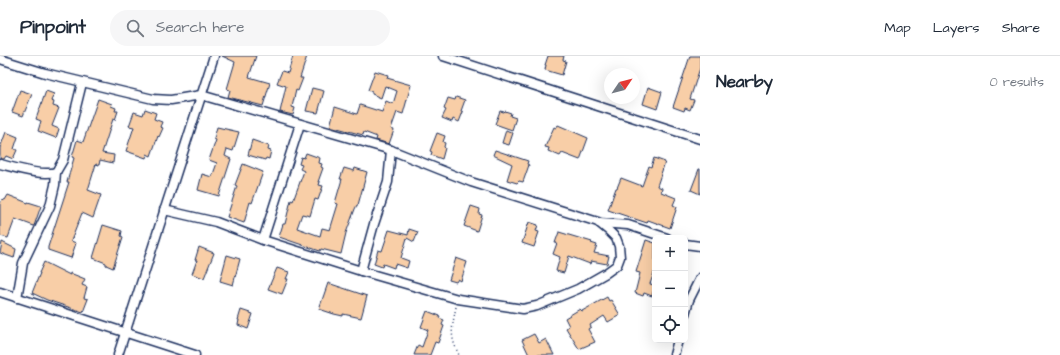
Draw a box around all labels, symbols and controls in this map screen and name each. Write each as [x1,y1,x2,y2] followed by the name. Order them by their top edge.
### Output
[110,10,390,46] search box
[20,14,86,41] text: Pinpoint
[124,17,146,39] icon: search
[156,17,244,38] text: Search here
[884,18,911,38] text: Map
[933,18,980,38] text: Layers
[1002,18,1040,38] text: Share
[604,68,640,104] north arrow
[716,70,773,94] text: Nearby
[989,73,1044,91] text: 0 results
[652,235,688,343] map controls
[652,235,688,271] button: +
[652,271,688,307] button: −
[652,307,688,343] button: locate

